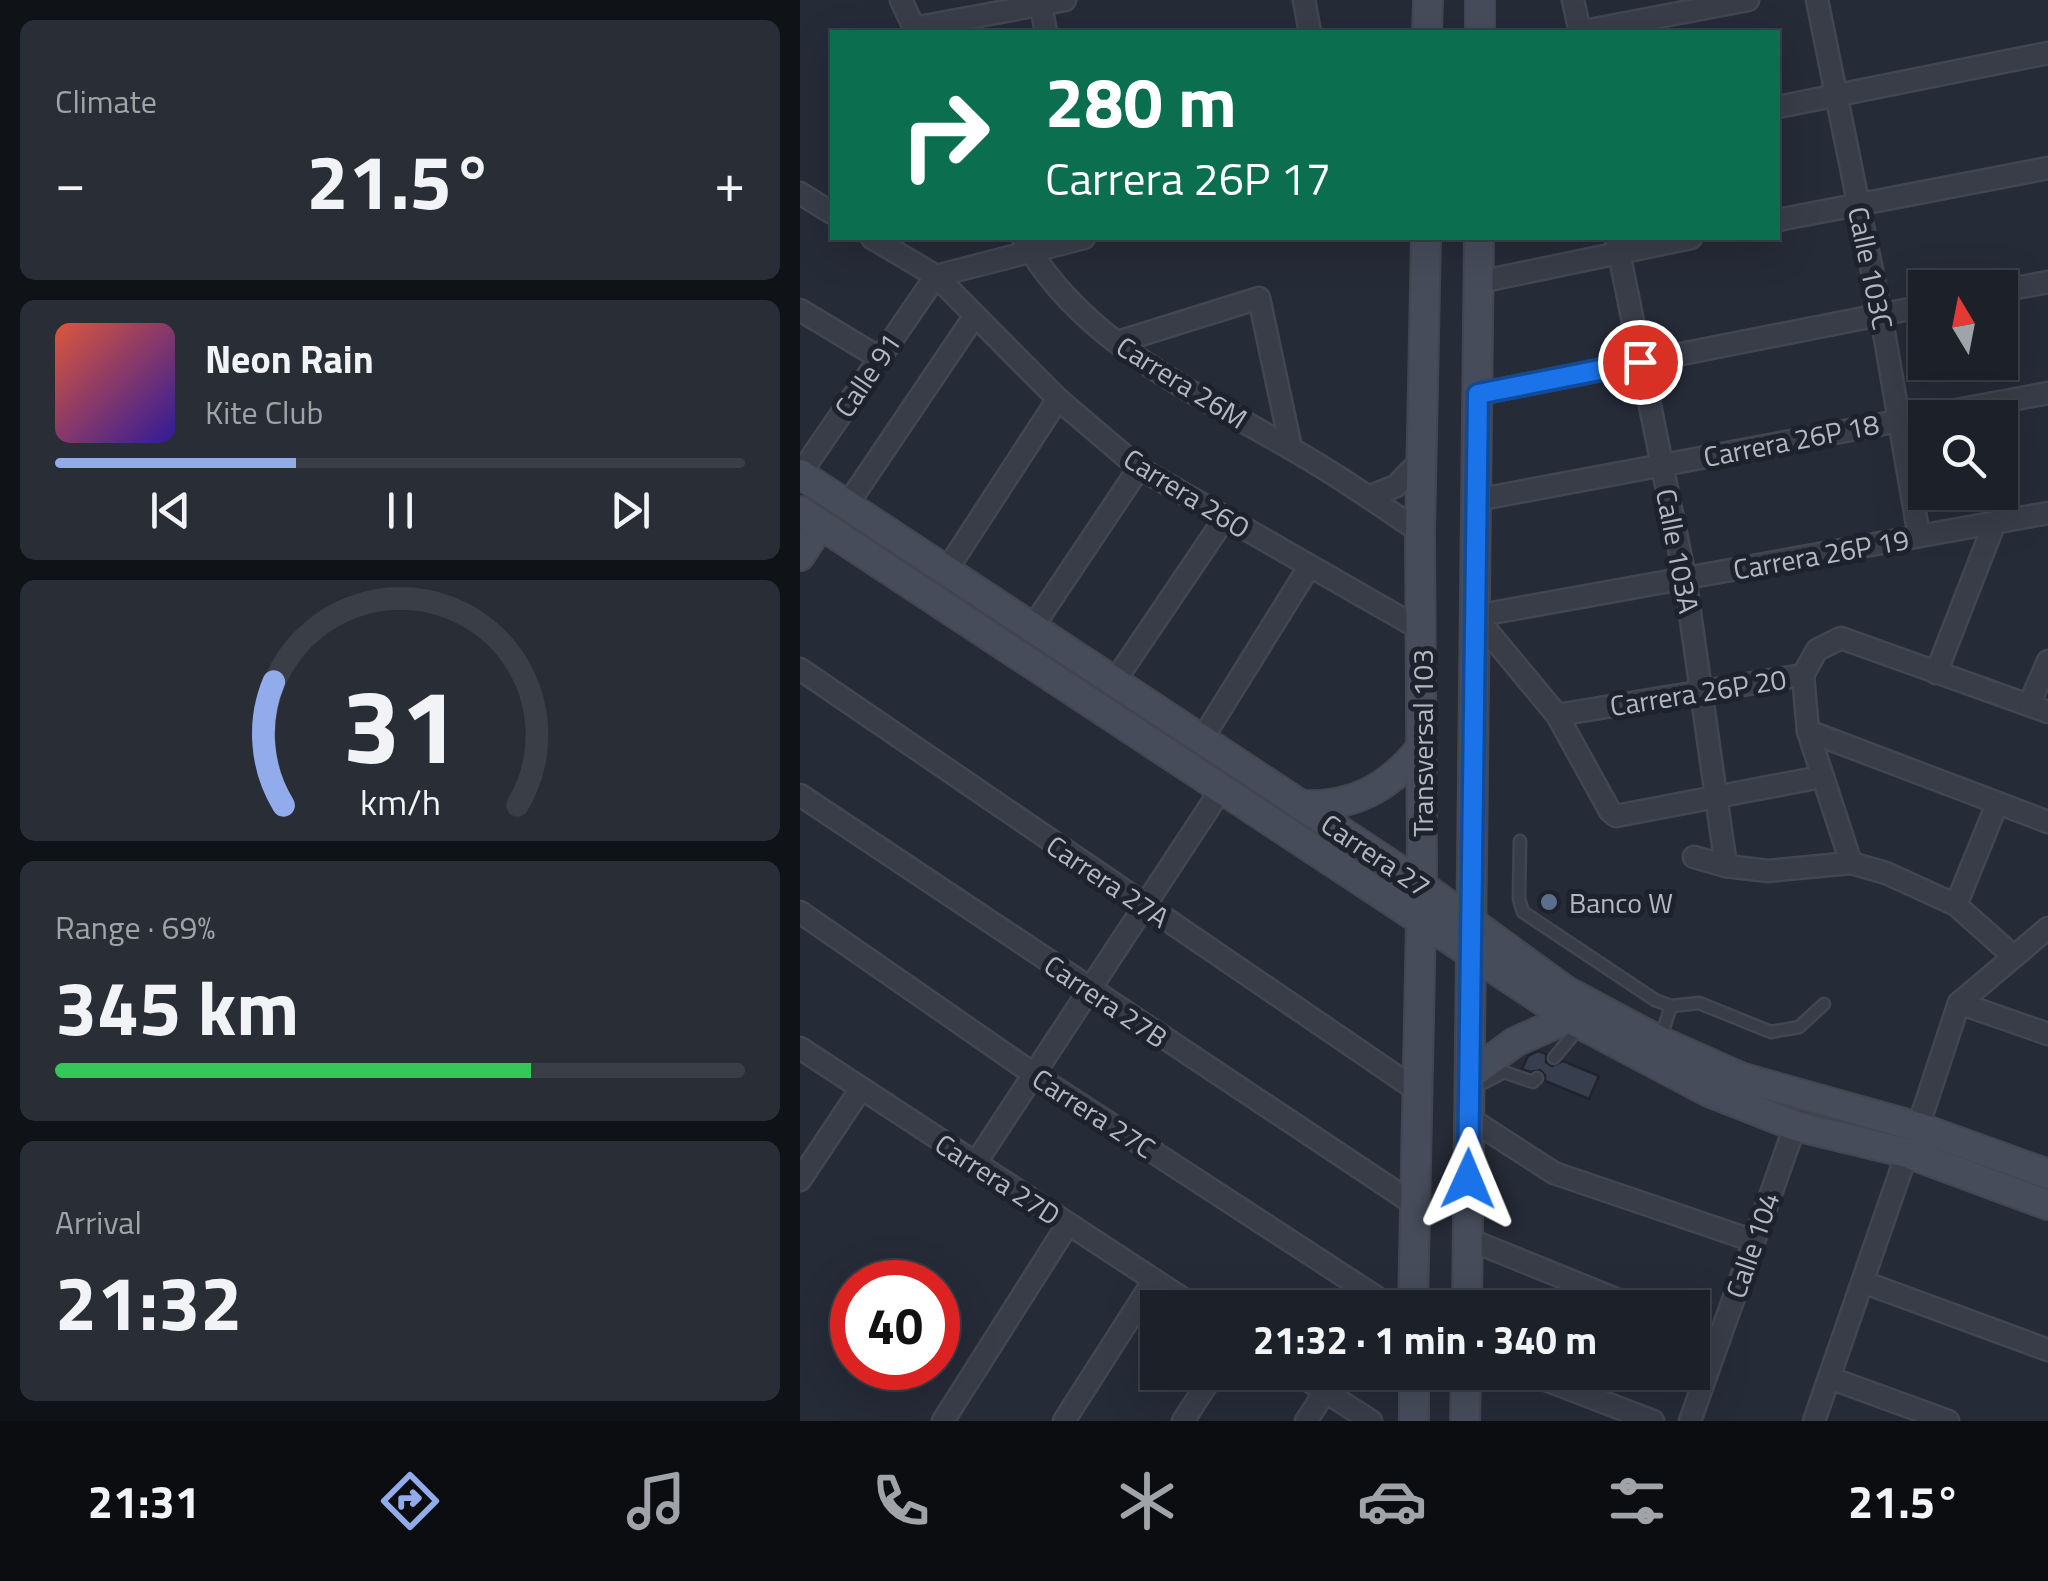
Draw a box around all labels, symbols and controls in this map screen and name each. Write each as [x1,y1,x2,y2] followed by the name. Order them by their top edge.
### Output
[1045,48,1237,154] text: 280 m
[880,70,1010,200] icon: right
[55,77,157,125] text: Climate
[306,124,494,238] text: 21.5°
[55,140,86,223] text: −
[714,140,745,223] text: +
[1045,144,1331,212] text: Carrera 26P 17
[1837,203,1905,333] street label: Calle 103C
[1908,270,2018,380] north arrow
[1908,270,2018,510] map controls
[1598,320,1683,405] pin
[823,324,911,426] street label: Calle 91
[1108,325,1256,439] street label: Carrera 26M
[205,330,374,388] text: Neon Rain
[1613,335,1668,390] icon: arrive
[205,388,323,436] text: Kite Club
[1908,400,2018,510] button: search
[1700,402,1882,478] street label: Carrera 26P 18
[1115,437,1259,549] street label: Carrera 26O
[143,483,198,538] icon: previous
[373,483,428,538] icon: pause
[603,483,658,538] icon: next
[1645,485,1711,617] street label: Calle 103A
[1730,517,1912,591] street label: Carrera 26P 19
[342,645,458,803] text: 31
[1401,649,1444,837] street label: Transversal 103
[1607,657,1789,727] street label: Carrera 26P 20
[360,774,440,829] text: km/h
[1313,803,1439,907] street label: Carrera 27
[1038,824,1178,938] street label: Carrera 27A
[1569,881,1673,924] place label: Banco W
[1538,891,1560,913] marker: Banco W
[55,903,215,951] text: Range · 69%
[1036,944,1176,1058] street label: Carrera 27B
[55,950,299,1064] text: 345 km
[1024,1057,1164,1169] street label: Carrera 27C
[927,1122,1069,1236] street label: Carrera 27D
[1416,1127,1520,1231] position arrow
[1714,1186,1790,1304] street label: Calle 104
[55,1198,142,1246] text: Arrival
[55,1245,242,1359] text: 21:32
[830,1260,960,1390] speed limit sign: 40
[1253,1311,1597,1369] text: 21:32 · 1 min · 340 m
[375,1466,445,1536] icon: directions
[621,1466,691,1536] icon: music
[866,1466,936,1536] icon: phone
[1112,1466,1182,1536] icon: climate
[1357,1466,1427,1536] icon: car
[1602,1466,1672,1536] icon: filters
[88,1467,200,1535] text: 21:31
[1848,1467,1960,1535] text: 21.5°

